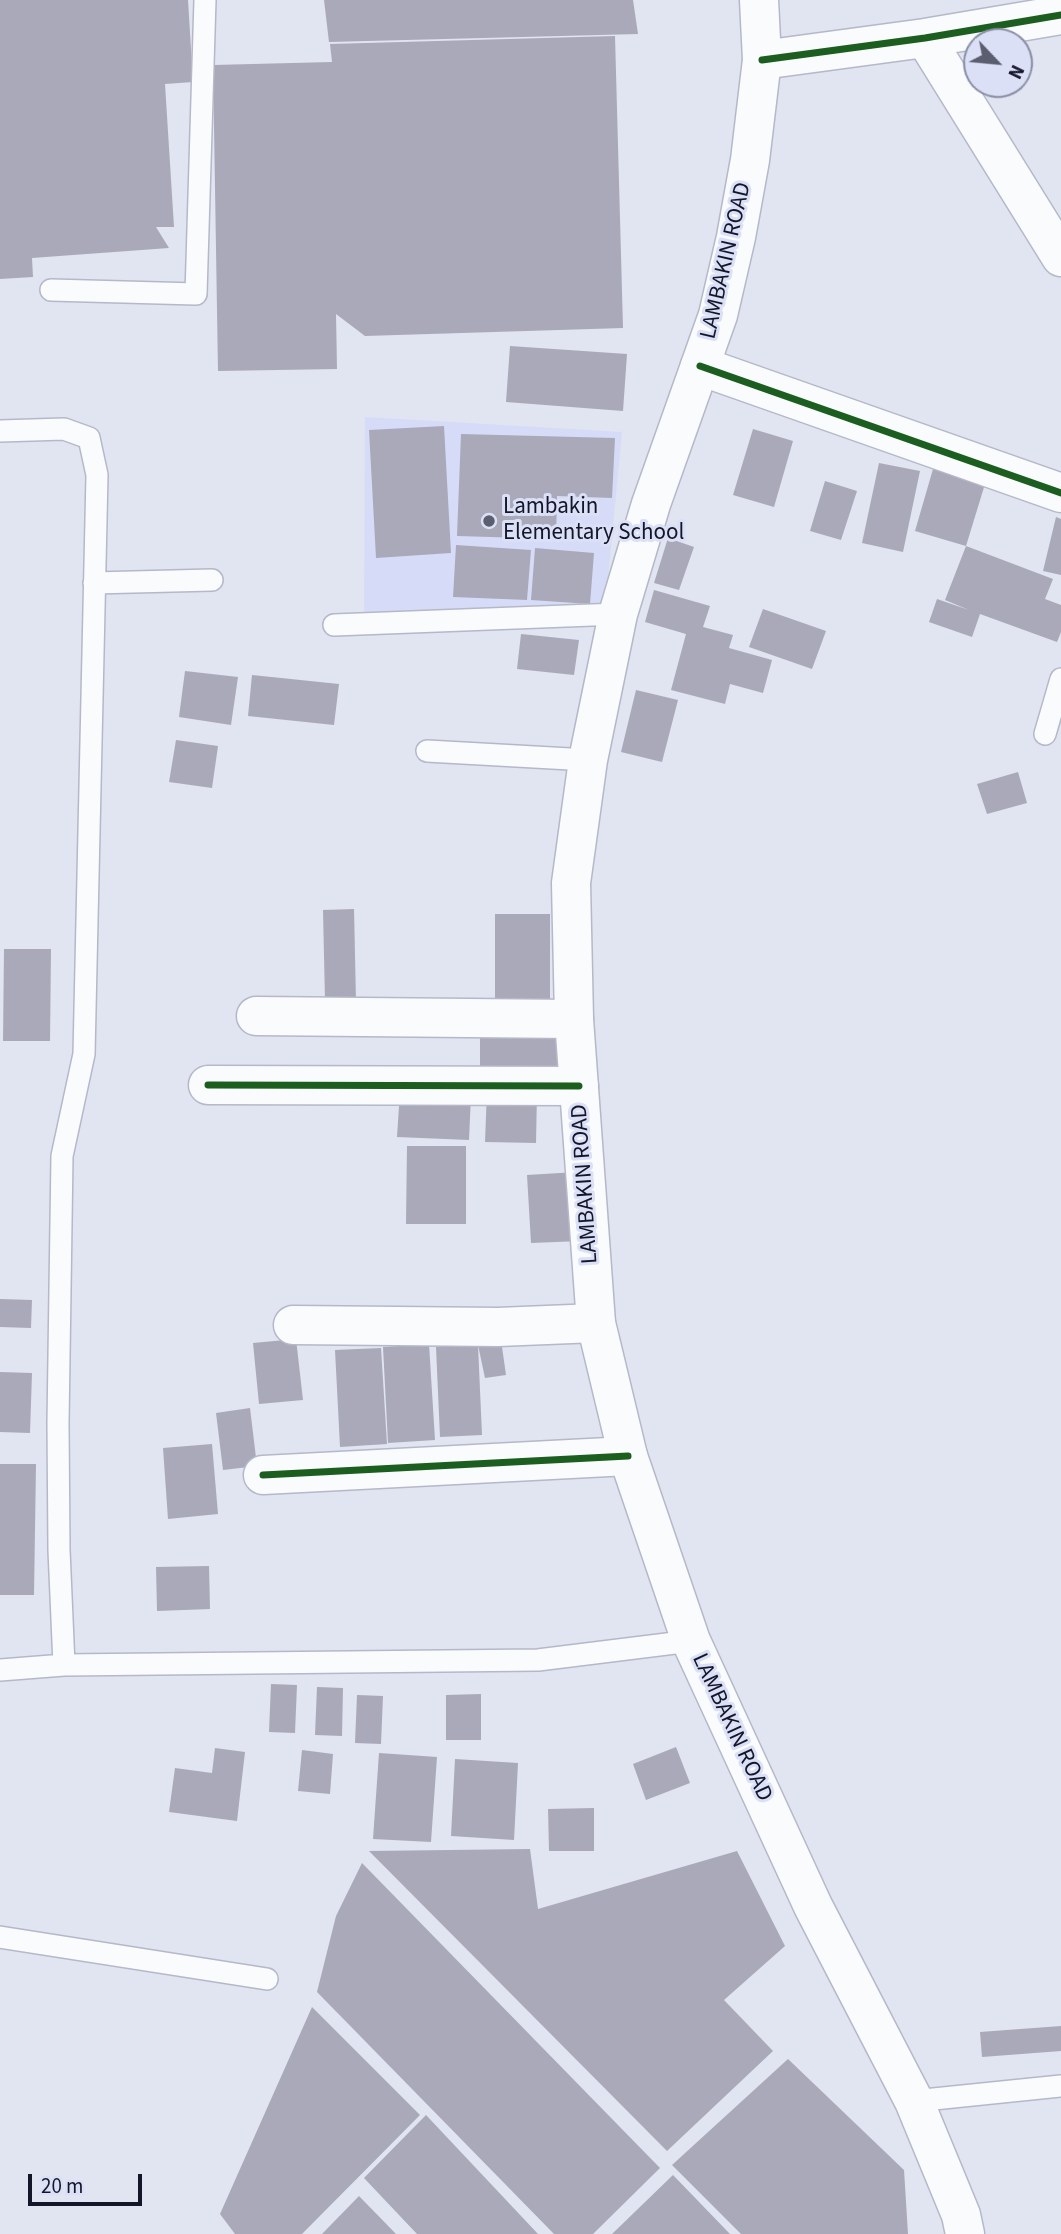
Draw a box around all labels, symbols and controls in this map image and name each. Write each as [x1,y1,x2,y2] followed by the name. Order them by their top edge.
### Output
[963,28,1033,98] north arrow
[1001,60,1030,83] text: N
[696,180,758,342] street label: LAMBAKIN ROAD
[503,494,684,548] place label: Lambakin Elementary School
[481,513,497,529] marker: Lambakin Elementary School
[567,1103,605,1265] street label: LAMBAKIN ROAD
[685,1650,777,1806] street label: LAMBAKIN ROAD
[32,2160,145,2204] scale bar
[41,2171,83,2201] text: 20 m

